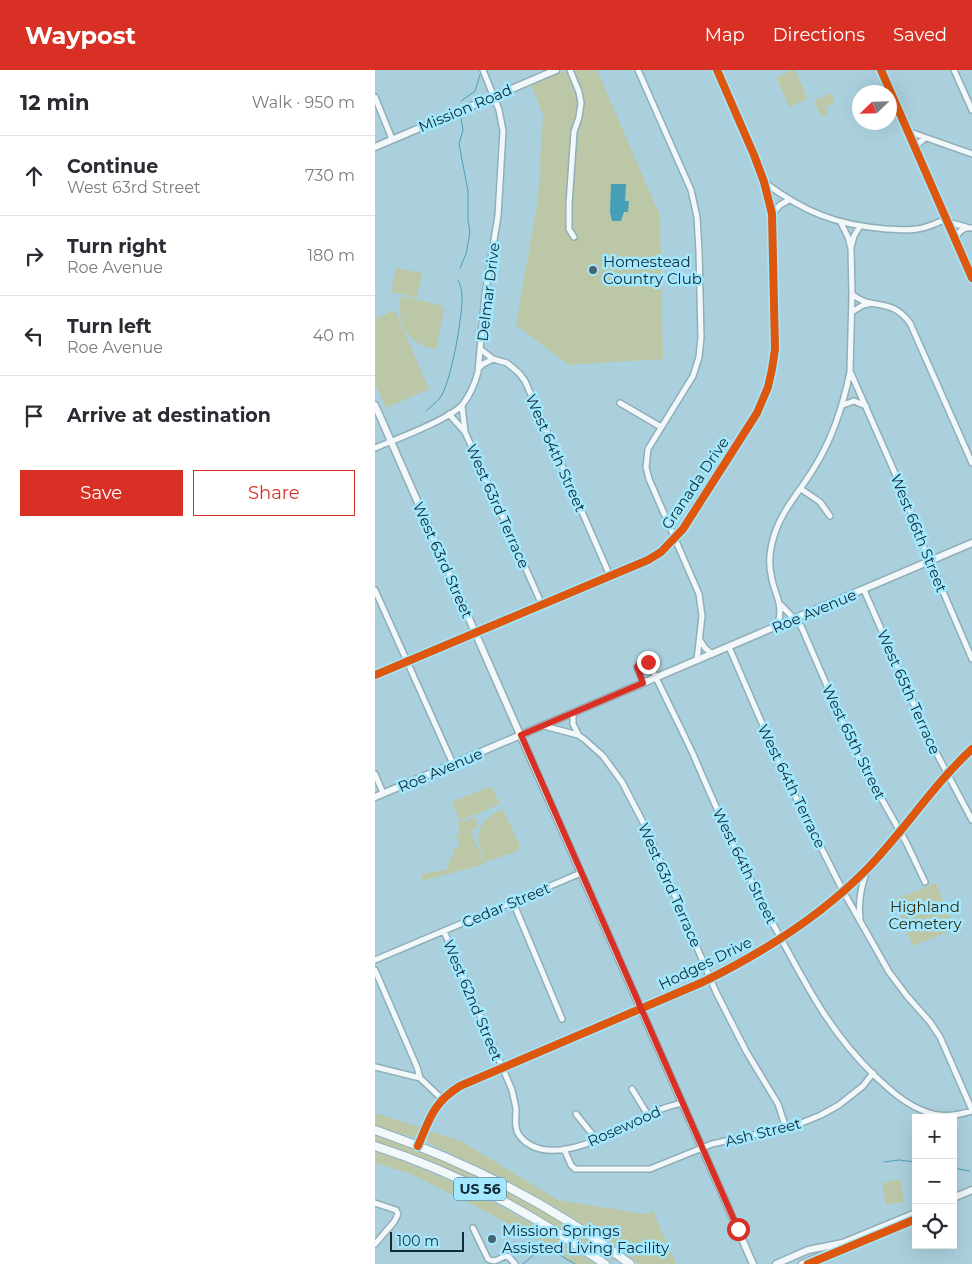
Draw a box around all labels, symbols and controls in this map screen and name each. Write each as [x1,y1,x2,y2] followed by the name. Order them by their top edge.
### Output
[25,21,136,50] text: Waypost
[705,24,745,46] text: Map
[773,24,865,46] text: Directions
[893,24,947,46] text: Saved
[415,80,515,136] street label: Mission Road
[852,85,897,130] north arrow
[20,90,89,115] text: 12 min
[252,93,355,112] text: Walk · 950 m
[67,155,158,178] text: Continue
[20,162,48,190] icon: ahead
[305,166,355,185] text: 730 m
[67,178,200,197] text: West 63rd Street
[67,235,167,258] text: Turn right
[473,241,503,343] street label: Delmar Drive
[20,242,48,270] icon: right
[307,246,355,265] text: 180 m
[603,252,702,288] place label: Homestead Country Club
[67,258,163,277] text: Roe Avenue
[587,264,599,276] marker: Homestead Country Club
[67,315,152,338] text: Turn left
[20,322,48,350] icon: left
[313,326,355,345] text: 40 m
[67,338,163,357] text: Roe Avenue
[522,391,590,515] street label: West 64th Street
[20,402,48,430] icon: arrive
[67,404,271,427] text: Arrive at destination
[657,433,733,533] street label: Granada Drive
[462,441,534,571] street label: West 63rd Terrace
[20,470,183,516] button: Save
[193,470,355,516] button: Share
[887,471,951,595] street label: West 66th Street
[409,499,477,621] street label: West 63rd Street
[769,585,859,637] street label: Roe Avenue
[873,627,945,757] street label: West 65th Terrace
[637,651,660,674] route end
[818,681,890,803] street label: West 65th Street
[754,721,830,851] street label: West 64th Terrace
[395,744,485,796] street label: Roe Avenue
[709,805,781,927] street label: West 64th Street
[634,820,706,950] street label: West 63rd Terrace
[459,878,553,932] street label: Cedar Street
[888,897,962,933] park label: Highland Cemetery
[655,932,755,994] street label: Hodges Drive
[439,937,507,1063] street label: West 62nd Street
[584,1101,664,1151] street label: Rosewood
[723,1113,803,1151] street label: Ash Street
[912,1114,957,1249] map controls
[912,1114,957,1159] button: +
[912,1159,957,1204] button: −
[454,1178,506,1200] road number: US 56
[912,1204,957,1249] button: locate
[727,1218,750,1241] route start
[502,1221,670,1257] place label: Mission Springs Assisted Living Facility
[390,1229,464,1252] scale bar
[397,1232,439,1250] text: 100 m
[486,1233,498,1245] marker: Mission Springs Assisted Living Facility

